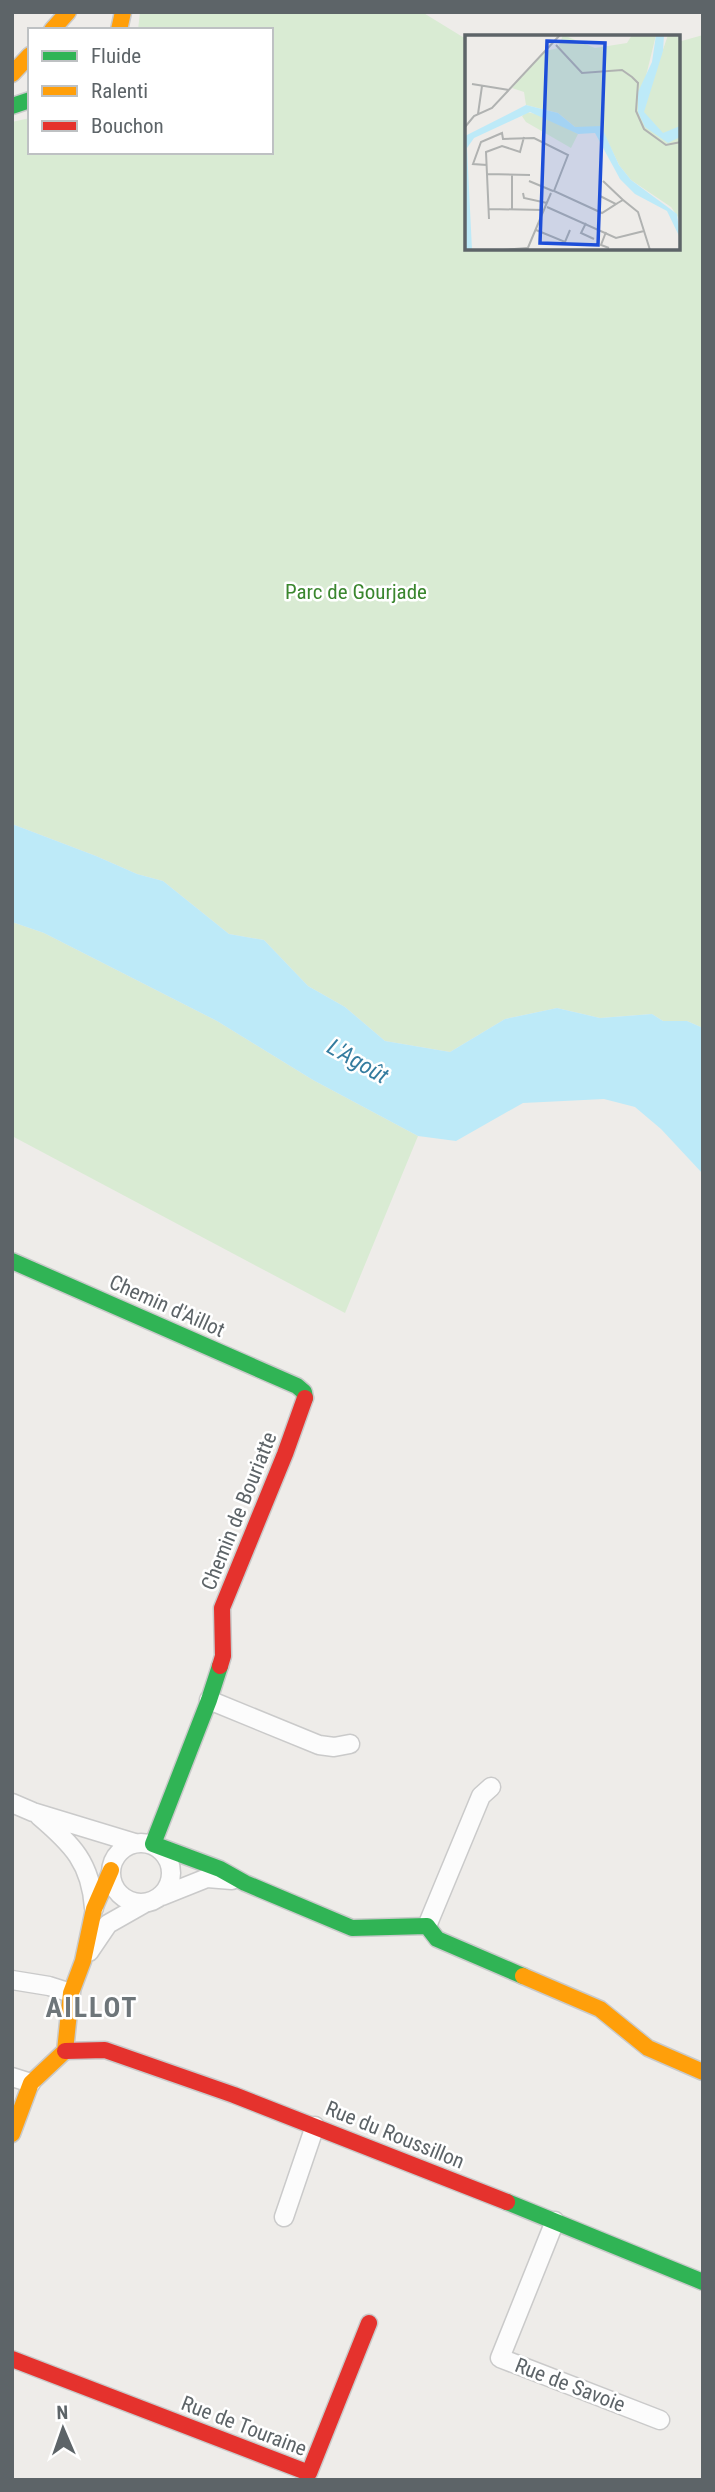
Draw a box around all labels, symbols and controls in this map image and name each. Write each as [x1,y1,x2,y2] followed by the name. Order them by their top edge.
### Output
[28,28,273,154] legend
[465,35,680,250] inset map
[91,44,141,68] text: Fluide
[91,79,148,103] text: Ralenti
[91,114,164,138] text: Bouchon
[285,580,427,604] park label: Parc de Gourjade
[323,1033,393,1090] water label: L'Agoût
[106,1270,228,1342] street label: Chemin d'Aillot
[196,1428,282,1594] street label: Chemin de Bouriatte
[45,1991,139,2024] district label: AILLOT
[322,2096,468,2174] street label: Rue du Roussillon
[512,2353,629,2417] street label: Rue de Savoie
[178,2391,310,2461] street label: Rue de Touraine
[28,2394,98,2464] north arrow
[56,2401,69,2424] text: N

